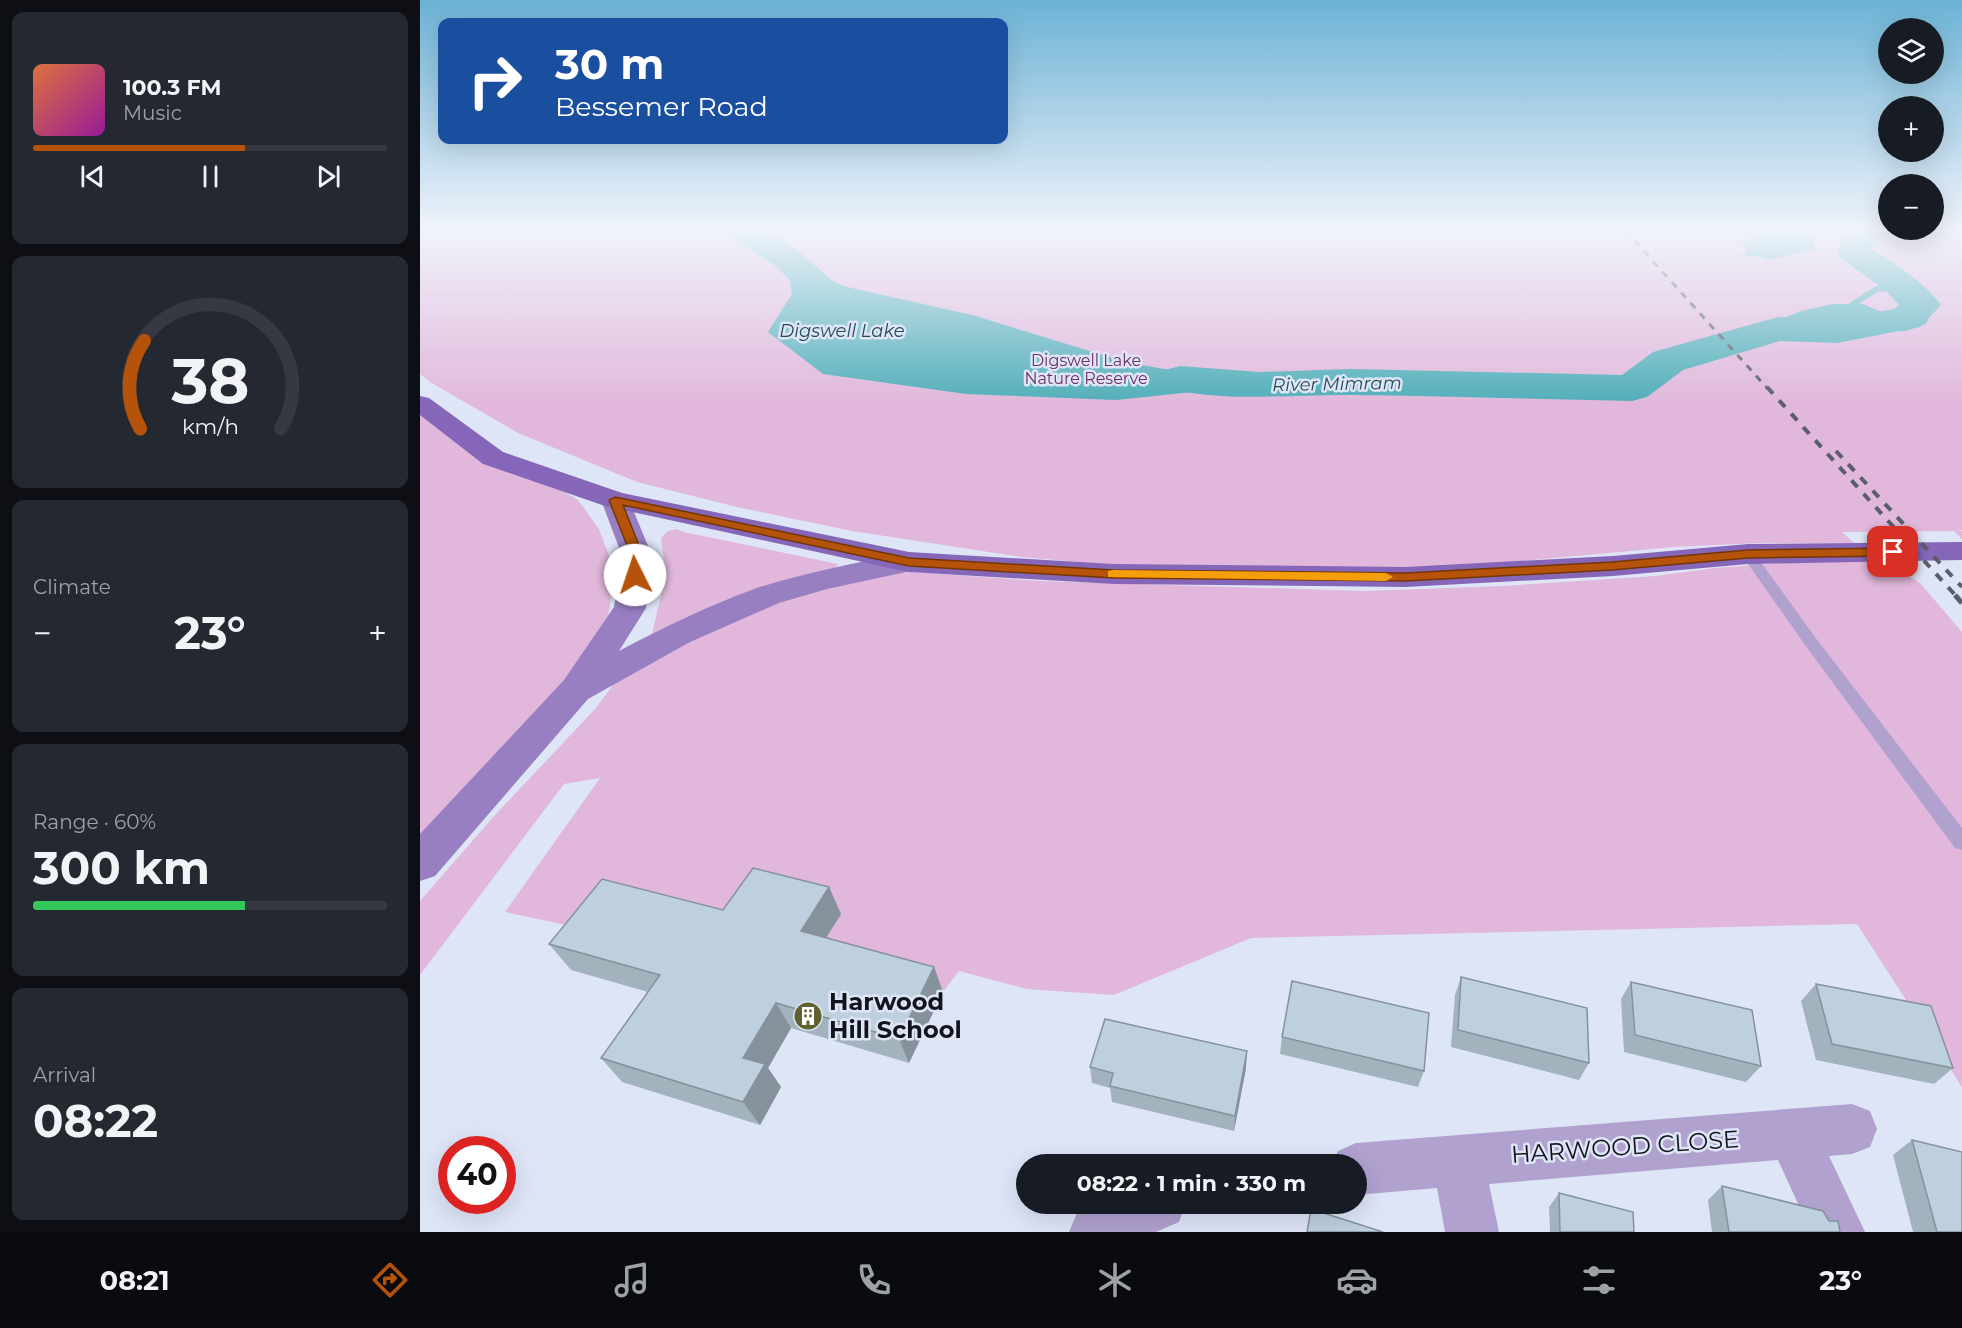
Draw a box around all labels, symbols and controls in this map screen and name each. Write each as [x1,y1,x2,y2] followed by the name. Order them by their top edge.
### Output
[1878,18,1944,240] map controls
[1878,18,1944,84] button: layers
[555,38,664,90] text: 30 m
[456,42,534,120] icon: right
[123,74,222,101] text: 100.3 FM
[555,90,768,123] text: Bessemer Road
[1878,96,1944,162] button: +
[123,101,182,125] text: Music
[76,160,109,193] icon: previous
[194,160,227,193] icon: pause
[312,160,345,193] icon: next
[1878,174,1944,240] button: −
[779,320,905,342] water label: Digswell Lake
[170,343,249,419] text: 38
[1024,351,1148,388] park label: Digswell Lake Nature Reserve
[1272,372,1402,396] water label: River Mimram
[181,413,239,439] text: km/h
[1867,526,1918,577] pin
[1876,535,1909,568] icon: arrive
[603,543,667,607] position arrow
[33,575,111,599] text: Climate
[174,605,246,660] text: 23°
[33,613,52,653] text: −
[368,613,387,653] text: +
[33,810,156,834] text: Range · 60%
[33,840,210,895] text: 300 km
[829,987,962,1044] place label: Harwood Hill School
[792,1000,824,1032] building icon: Harwood Hill School
[33,1063,96,1087] text: Arrival
[33,1093,158,1148] text: 08:22
[1510,1124,1740,1169] street label: HARWOOD CLOSE
[438,1136,516,1214] speed limit sign: 40
[1077,1170,1306,1197] text: 08:22 · 1 min · 330 m
[369,1259,411,1301] icon: directions
[611,1259,653,1301] icon: music
[853,1259,895,1301] icon: phone
[1094,1259,1136,1301] icon: climate
[1336,1259,1378,1301] icon: car
[1578,1259,1620,1301] icon: filters
[100,1264,170,1297] text: 08:21
[1819,1264,1862,1297] text: 23°

